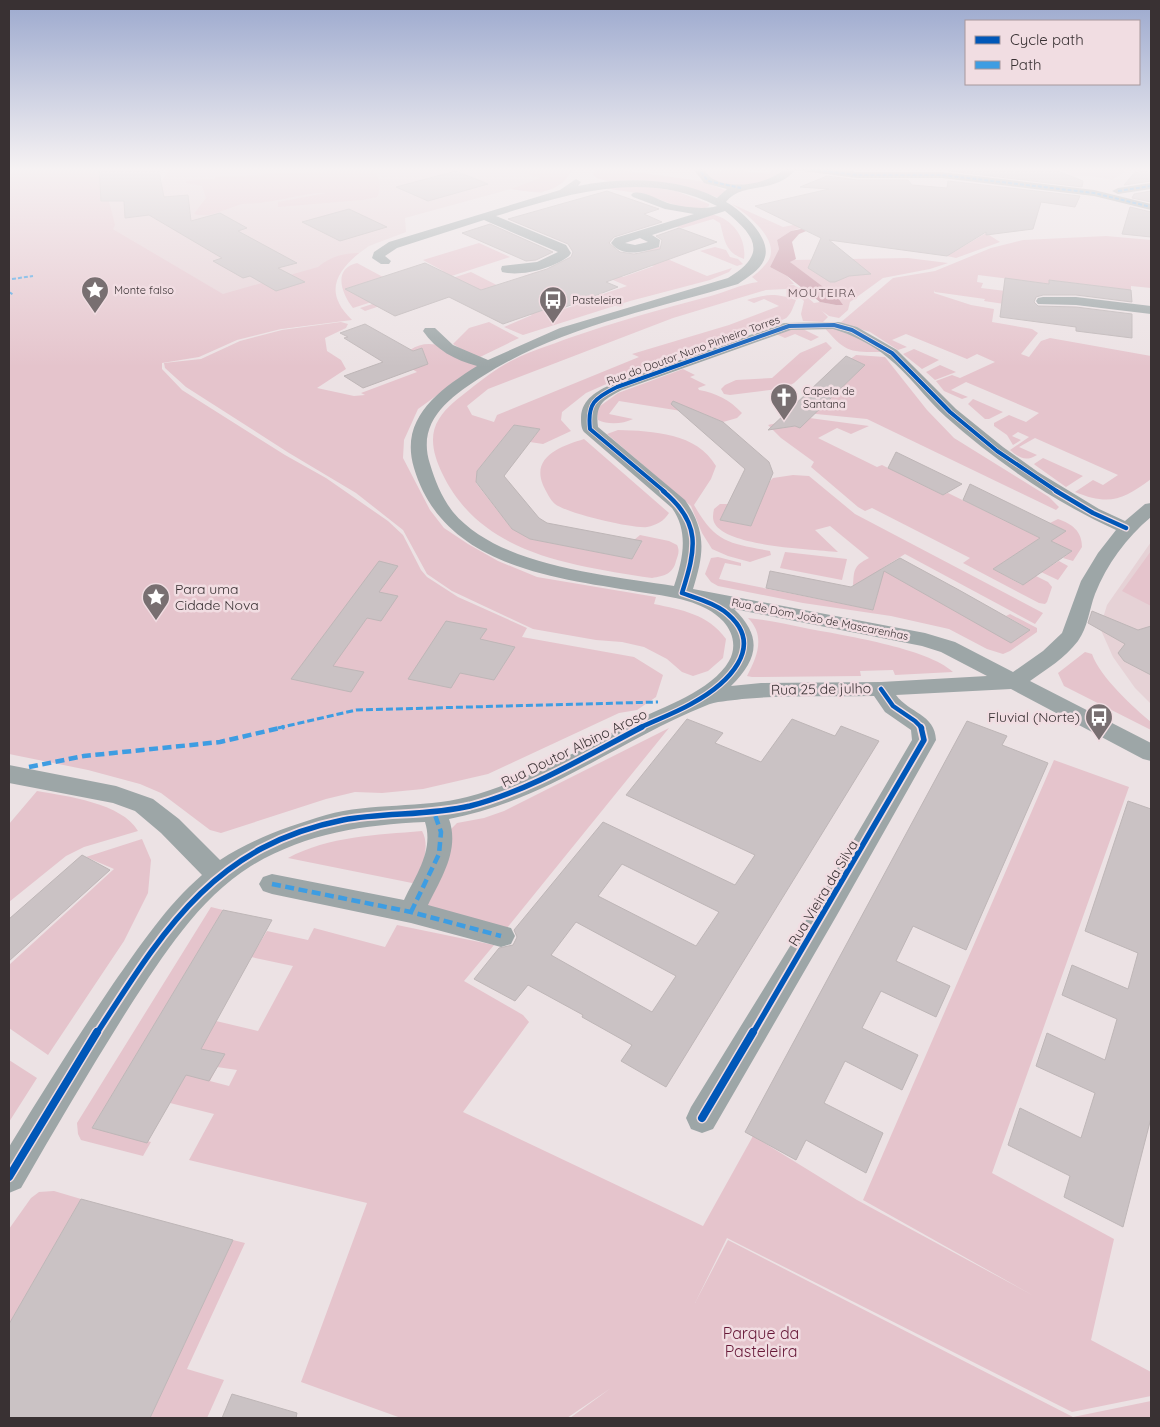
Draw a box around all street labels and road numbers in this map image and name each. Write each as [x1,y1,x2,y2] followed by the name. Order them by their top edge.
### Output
[604,312,782,388] street label: Rua do Doutor Nuno Pinheiro Torres
[730,595,910,643] street label: Rua de Dom João de Mascarenhas
[771,679,871,699] street label: Rua 25 de julho
[498,705,650,791] street label: Rua Doutor Albino Aroso
[784,837,862,949] street label: Rua Vieira da Silva

